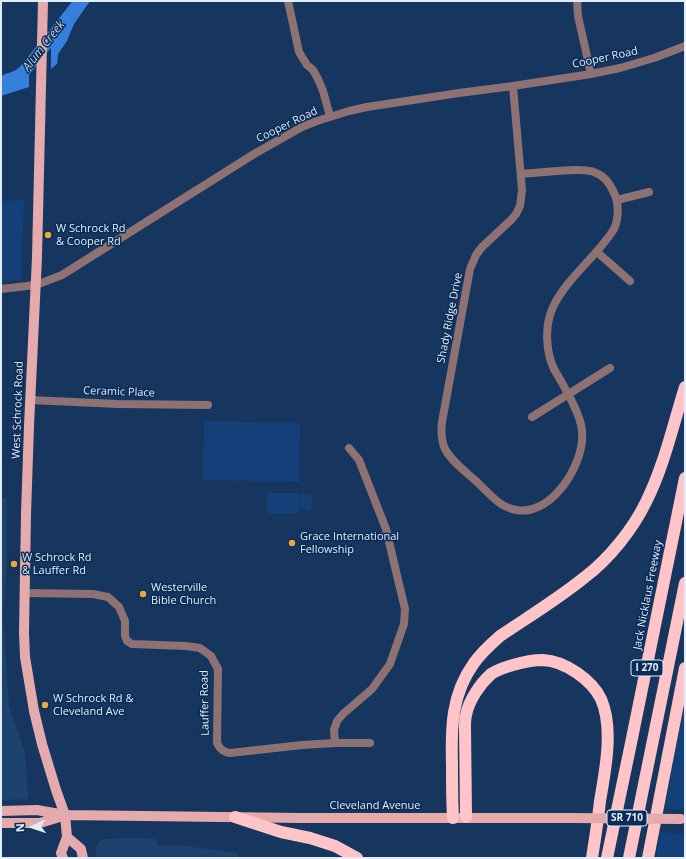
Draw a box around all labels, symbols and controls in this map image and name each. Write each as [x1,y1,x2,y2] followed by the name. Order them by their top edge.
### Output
[20,18,68,74] water label: Alum Creek
[571,45,639,71] street label: Cooper Road
[254,104,320,146] street label: Cooper Road
[56,222,126,248] place label: W Schrock Rd & Cooper Rd
[43,230,53,240] marker: W Schrock Rd & Cooper Rd
[435,271,465,365] street label: Shady Ridge Drive
[10,361,26,459] street label: West Schrock Road
[83,384,155,400] street label: Ceramic Place
[300,530,399,556] place label: Grace International Fellowship
[287,538,297,548] marker: Grace International Fellowship
[631,539,665,651] street label: Jack Nicklaus Freeway
[22,551,92,577] place label: W Schrock Rd & Lauffer Rd
[9,559,19,569] marker: W Schrock Rd & Lauffer Rd
[151,581,216,607] place label: Westerville Bible Church
[138,589,148,599] marker: Westerville Bible Church
[631,660,663,676] road number: I 270
[198,670,212,736] street label: Lauffer Road
[53,692,133,718] place label: W Schrock Rd & Cleveland Ave
[40,700,50,710] marker: W Schrock Rd & Cleveland Ave
[329,799,421,813] street label: Cleveland Avenue
[12,807,52,847] north arrow
[607,810,647,826] road number: SR 710
[12,823,27,833] text: N

